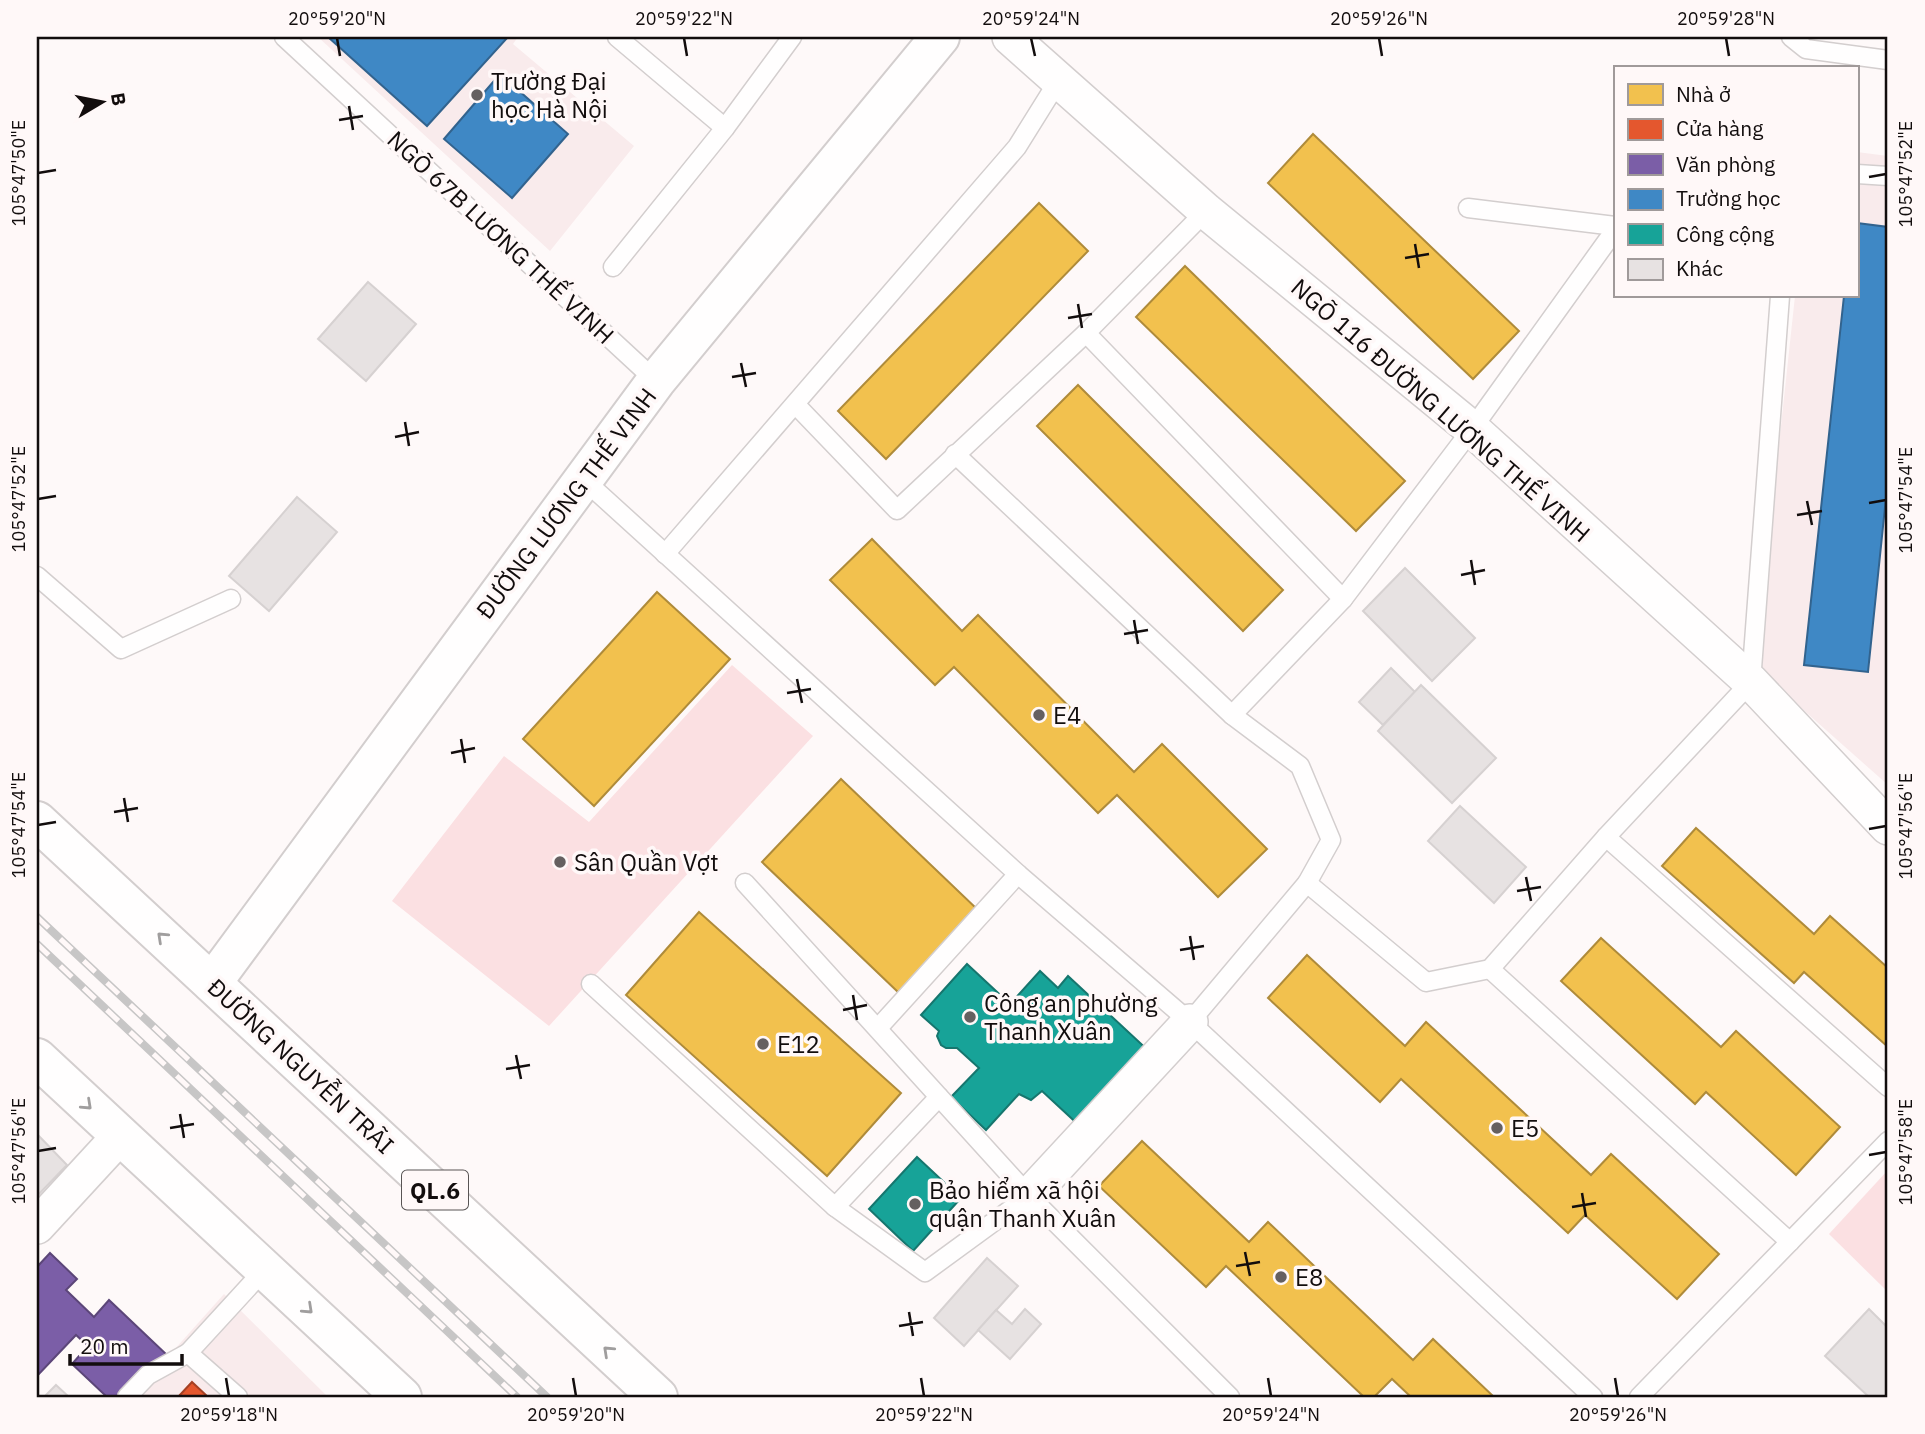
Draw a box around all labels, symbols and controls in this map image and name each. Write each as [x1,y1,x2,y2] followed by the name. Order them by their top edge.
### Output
[288,7,386,30] text: 20°59'20"N
[635,7,733,30] text: 20°59'22"N
[982,7,1080,30] text: 20°59'24"N
[1330,7,1428,30] text: 20°59'26"N
[1677,7,1775,30] text: 20°59'28"N
[491,65,608,125] place label: Trường Đại học Hà Nội
[66,66,136,136] north arrow
[1614,66,1858,298] legend
[1676,80,1731,108] text: Nhà ở
[469,87,485,103] marker: Trường Đại học Hà Nội
[106,91,132,107] text: B
[1676,114,1763,142] text: Cửa hàng
[7,120,30,226] text: 105°47'50"E
[1894,121,1917,227] text: 105°47'52"E
[381,122,623,351] street label: NGÕ 67B LƯƠNG THẾ VINH
[1676,150,1775,178] text: Văn phòng
[1676,184,1781,212] text: Trường học
[1676,220,1774,248] text: Công cộng
[1676,254,1723,282] text: Khác
[1285,270,1599,549] street label: NGÕ 116 ĐƯỜNG LƯƠNG THẾ VINH
[467,380,663,625] street label: ĐƯỜNG LƯƠNG THẾ VINH
[7,446,30,552] text: 105°47'52"E
[1894,447,1917,553] text: 105°47'54"E
[1053,699,1081,731] place label: E4
[1031,707,1047,723] marker: E4
[7,772,30,878] text: 105°47'54"E
[1894,773,1917,879] text: 105°47'56"E
[574,846,719,878] place label: Sân Quần Vợt
[552,854,568,870] marker: Sân Quần Vợt
[157,932,170,945] one-way arrow
[201,970,402,1161] street label: ĐƯỜNG NGUYỄN TRÃI
[984,987,1158,1047] place label: Công an phường Thanh Xuân
[962,1009,978,1025] marker: Công an phường Thanh Xuân
[777,1028,820,1060] place label: E12
[755,1036,771,1052] marker: E12
[79,1097,92,1109] one-way arrow
[7,1098,30,1204] text: 105°47'56"E
[1894,1099,1917,1205] text: 105°47'58"E
[1511,1112,1539,1144] place label: E5
[1489,1120,1505,1136] marker: E5
[402,1170,468,1210] road number: QL.6
[929,1174,1116,1234] place label: Bảo hiểm xã hội quận Thanh Xuân
[907,1196,923,1212] marker: Bảo hiểm xã hội quận Thanh Xuân
[1295,1261,1323,1293] place label: E8
[1273,1269,1289,1285] marker: E8
[300,1301,313,1314] one-way arrow
[70,1322,182,1366] scale bar
[80,1332,129,1360] text: 20 m
[603,1346,616,1359] one-way arrow
[180,1403,278,1426] text: 20°59'18"N
[527,1403,625,1426] text: 20°59'20"N
[875,1403,973,1426] text: 20°59'22"N
[1222,1403,1320,1426] text: 20°59'24"N
[1569,1403,1667,1426] text: 20°59'26"N

